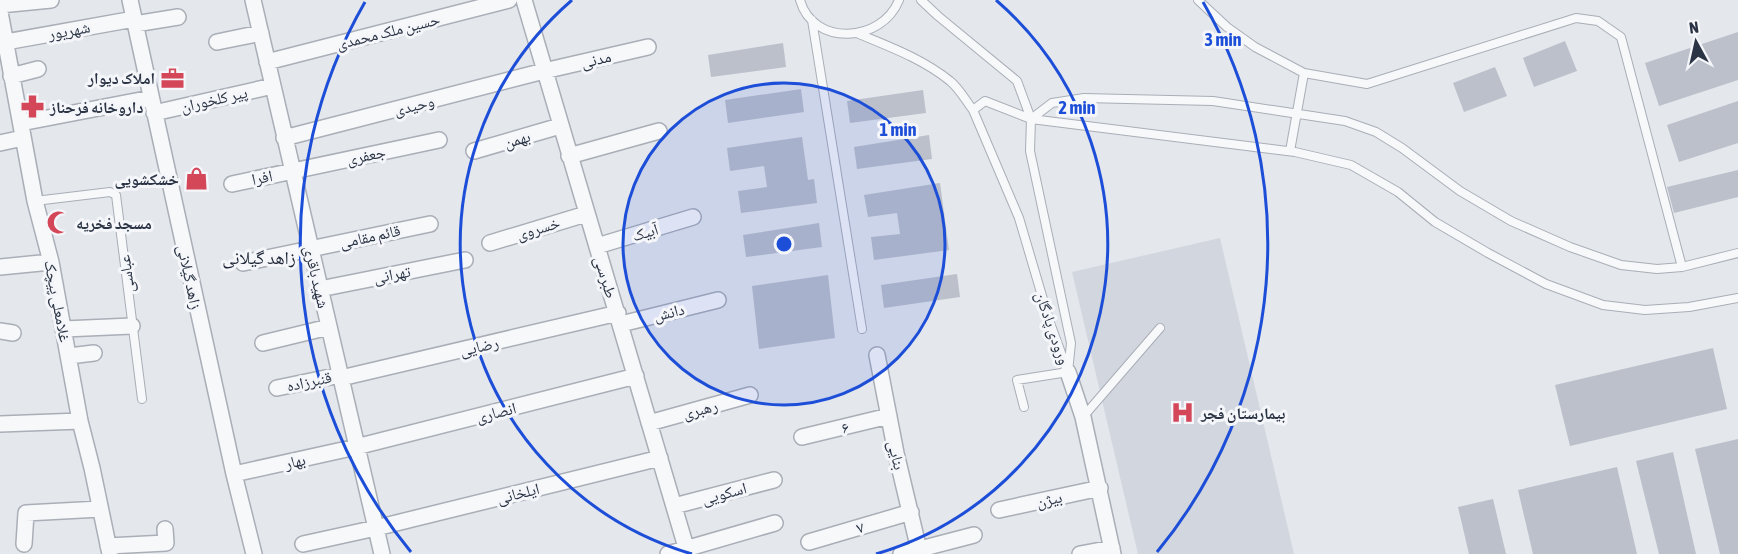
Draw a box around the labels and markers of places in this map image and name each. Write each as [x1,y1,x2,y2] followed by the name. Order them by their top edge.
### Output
[160,65,186,91] office icon: املاک دیوار
[87,69,155,87] place label: املاک دیوار
[19,94,45,120] pharmacy icon: داروخانه فرحناز
[49,98,143,116] place label: داروخانه فرحناز
[184,166,210,192] shop icon: خشکشویی
[115,170,179,189] place label: خشکشویی
[45,210,71,236] mosque icon: مسجد فخریه
[76,214,152,232] place label: مسجد فخریه
[774,234,794,254] centre of rings
[1170,400,1196,426] hospital icon: بیمارستان فجر
[1200,404,1286,423] place label: بیمارستان فجر

